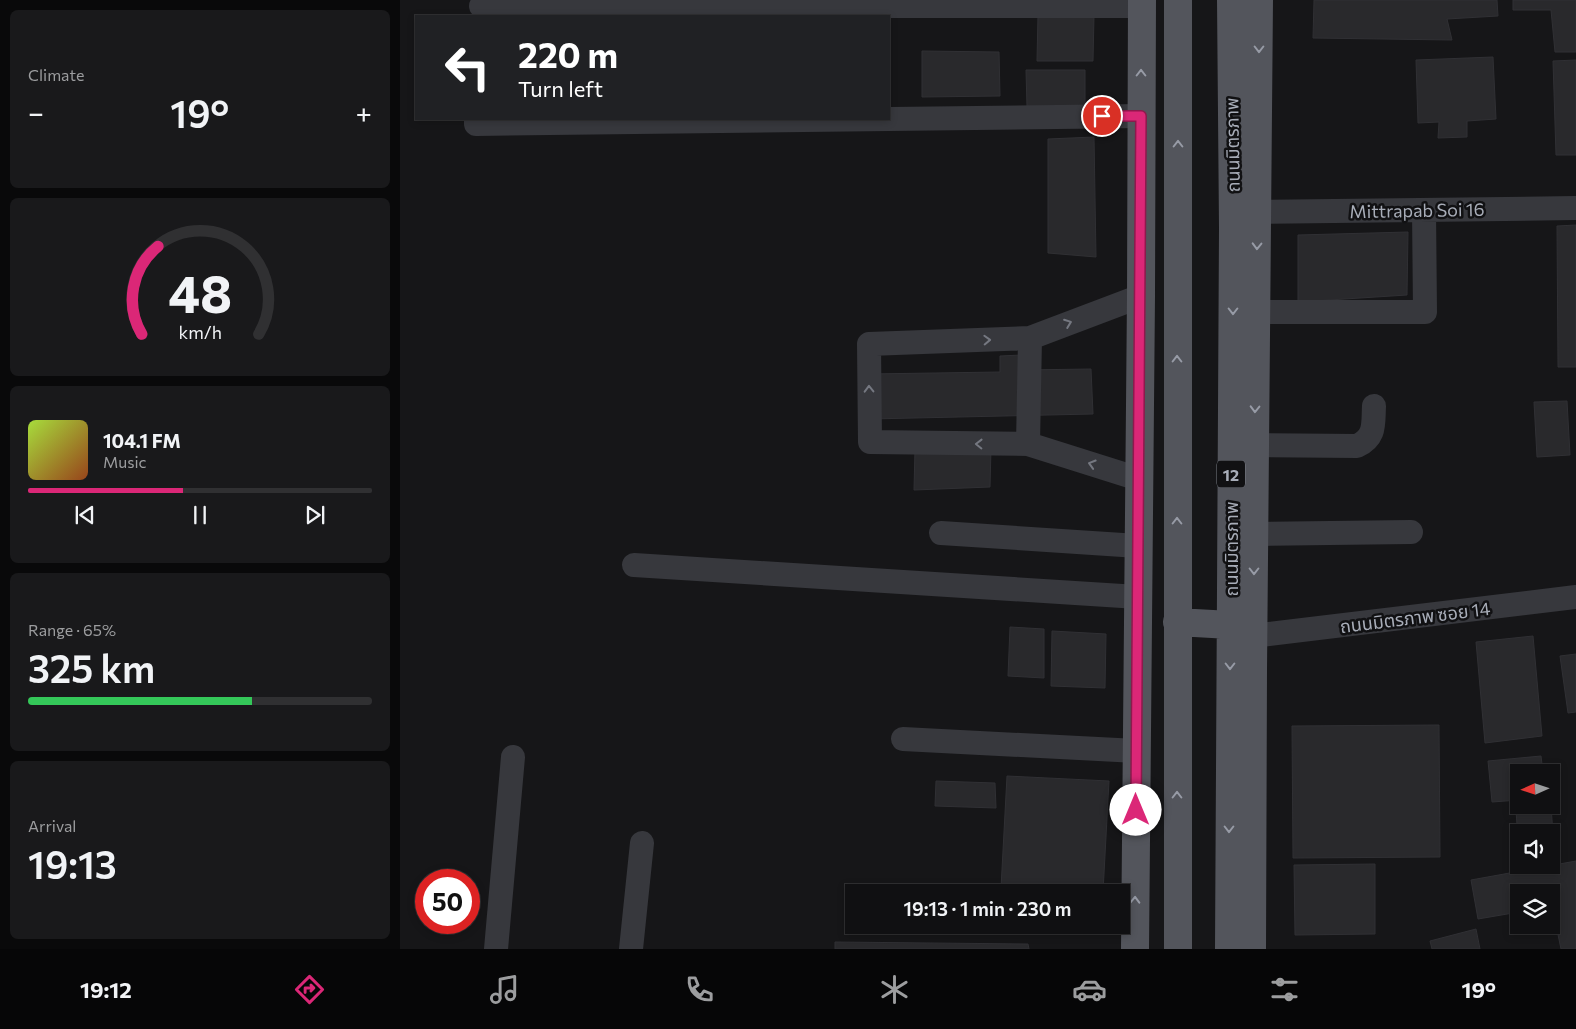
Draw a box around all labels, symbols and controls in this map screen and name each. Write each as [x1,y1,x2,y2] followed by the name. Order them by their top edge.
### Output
[518,32,618,75] text: 220 m
[435,35,500,100] icon: left
[1254,45,1264,53] one-way arrow
[28,65,84,84] text: Climate
[1136,69,1146,76] one-way arrow
[518,75,603,102] text: Turn left
[170,89,229,136] text: 19°
[28,95,44,129] text: −
[356,95,372,129] text: +
[1081,95,1123,137] pin
[1220,97,1244,193] street label: ถนนมิตรภาพ
[1088,102,1116,130] icon: arrive
[1173,139,1183,147] one-way arrow
[1349,198,1485,222] street label: Mittrapab Soi 16
[1252,242,1262,250] one-way arrow
[168,260,232,324] text: 48
[1228,308,1238,315] one-way arrow
[1063,319,1072,330] one-way arrow
[178,321,222,343] text: km/h
[984,335,991,345] one-way arrow
[1172,354,1182,362] one-way arrow
[864,384,874,392] one-way arrow
[1250,405,1261,413] one-way arrow
[103,429,181,452] text: 104.1 FM
[975,439,982,449] one-way arrow
[103,452,147,471] text: Music
[1089,460,1097,470] one-way arrow
[1217,460,1245,488] road number: 12
[71,501,99,529] icon: previous
[186,501,214,529] icon: pause
[301,501,329,529] icon: next
[1220,502,1242,596] street label: ถนนมิตรภาพ
[1172,517,1182,524] one-way arrow
[1249,568,1259,575] one-way arrow
[1339,597,1492,637] street label: ถนนมิตรภาพ ซอย 14
[28,620,116,639] text: Range · 65%
[28,644,155,691] text: 325 km
[1225,662,1235,670] one-way arrow
[1510,764,1560,814] north arrow
[1510,764,1560,934] map controls
[1109,783,1161,835] position arrow
[1172,791,1182,799] one-way arrow
[28,816,76,835] text: Arrival
[1510,824,1560,874] button: sound
[1224,825,1234,833] one-way arrow
[28,840,117,887] text: 19:13
[415,869,480,934] speed limit sign: 50
[1510,884,1560,934] button: layers
[1130,896,1140,904] one-way arrow
[904,897,1071,920] text: 19:13 · 1 min · 230 m
[292,972,327,1007] icon: directions
[487,972,522,1007] icon: music
[682,972,717,1007] icon: phone
[877,972,912,1007] icon: climate
[1072,972,1107,1007] icon: car
[1267,972,1302,1007] icon: filters
[80,976,132,1003] text: 19:12
[1461,976,1496,1003] text: 19°

